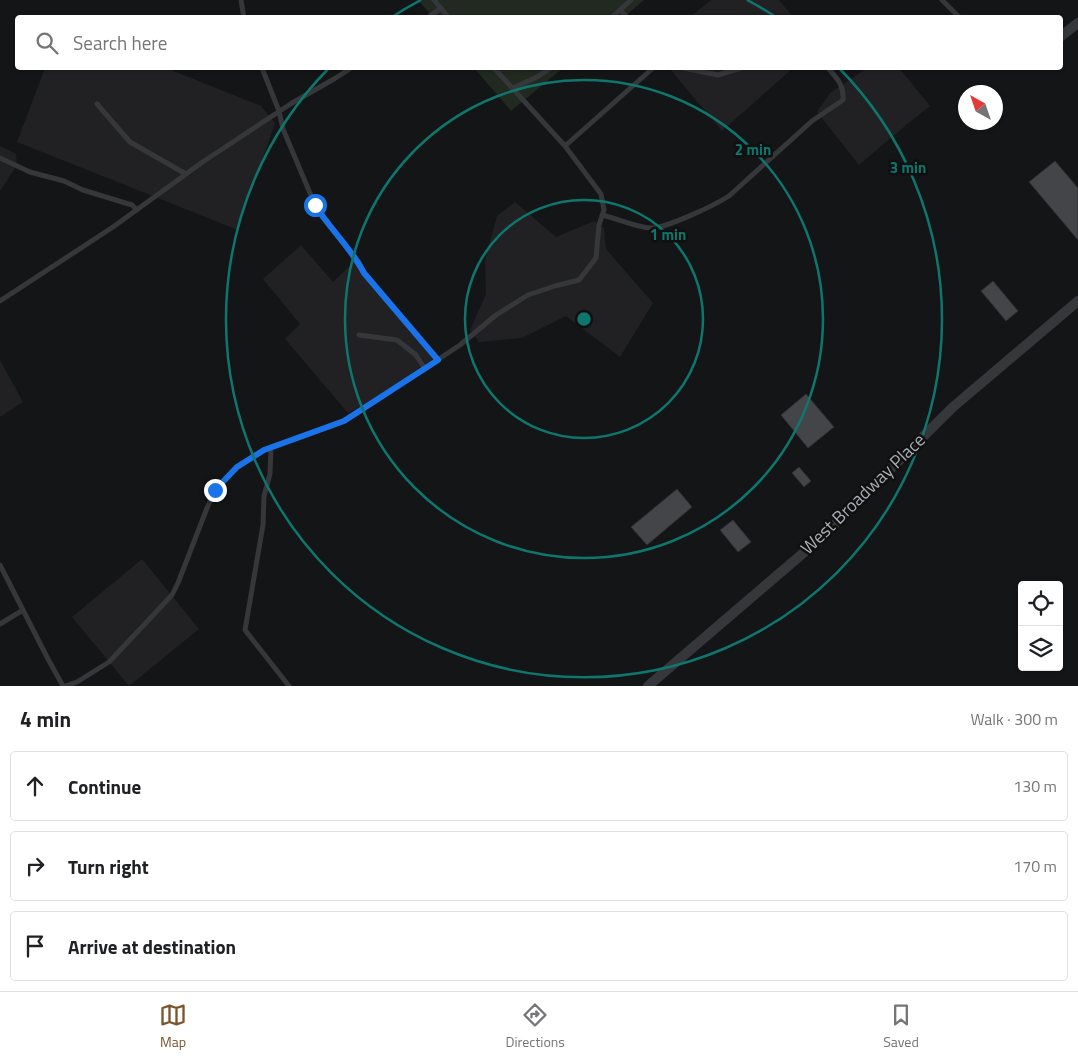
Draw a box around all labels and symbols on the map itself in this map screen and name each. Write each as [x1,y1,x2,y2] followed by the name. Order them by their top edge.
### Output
[958,85,1003,130] north arrow
[735,138,771,161] text: 2 min
[890,156,926,179] text: 3 min
[304,194,327,217] route start
[650,223,686,246] text: 1 min
[575,310,593,328] centre of rings
[794,427,931,560] street label: West Broadway Place
[204,479,227,502] route end

